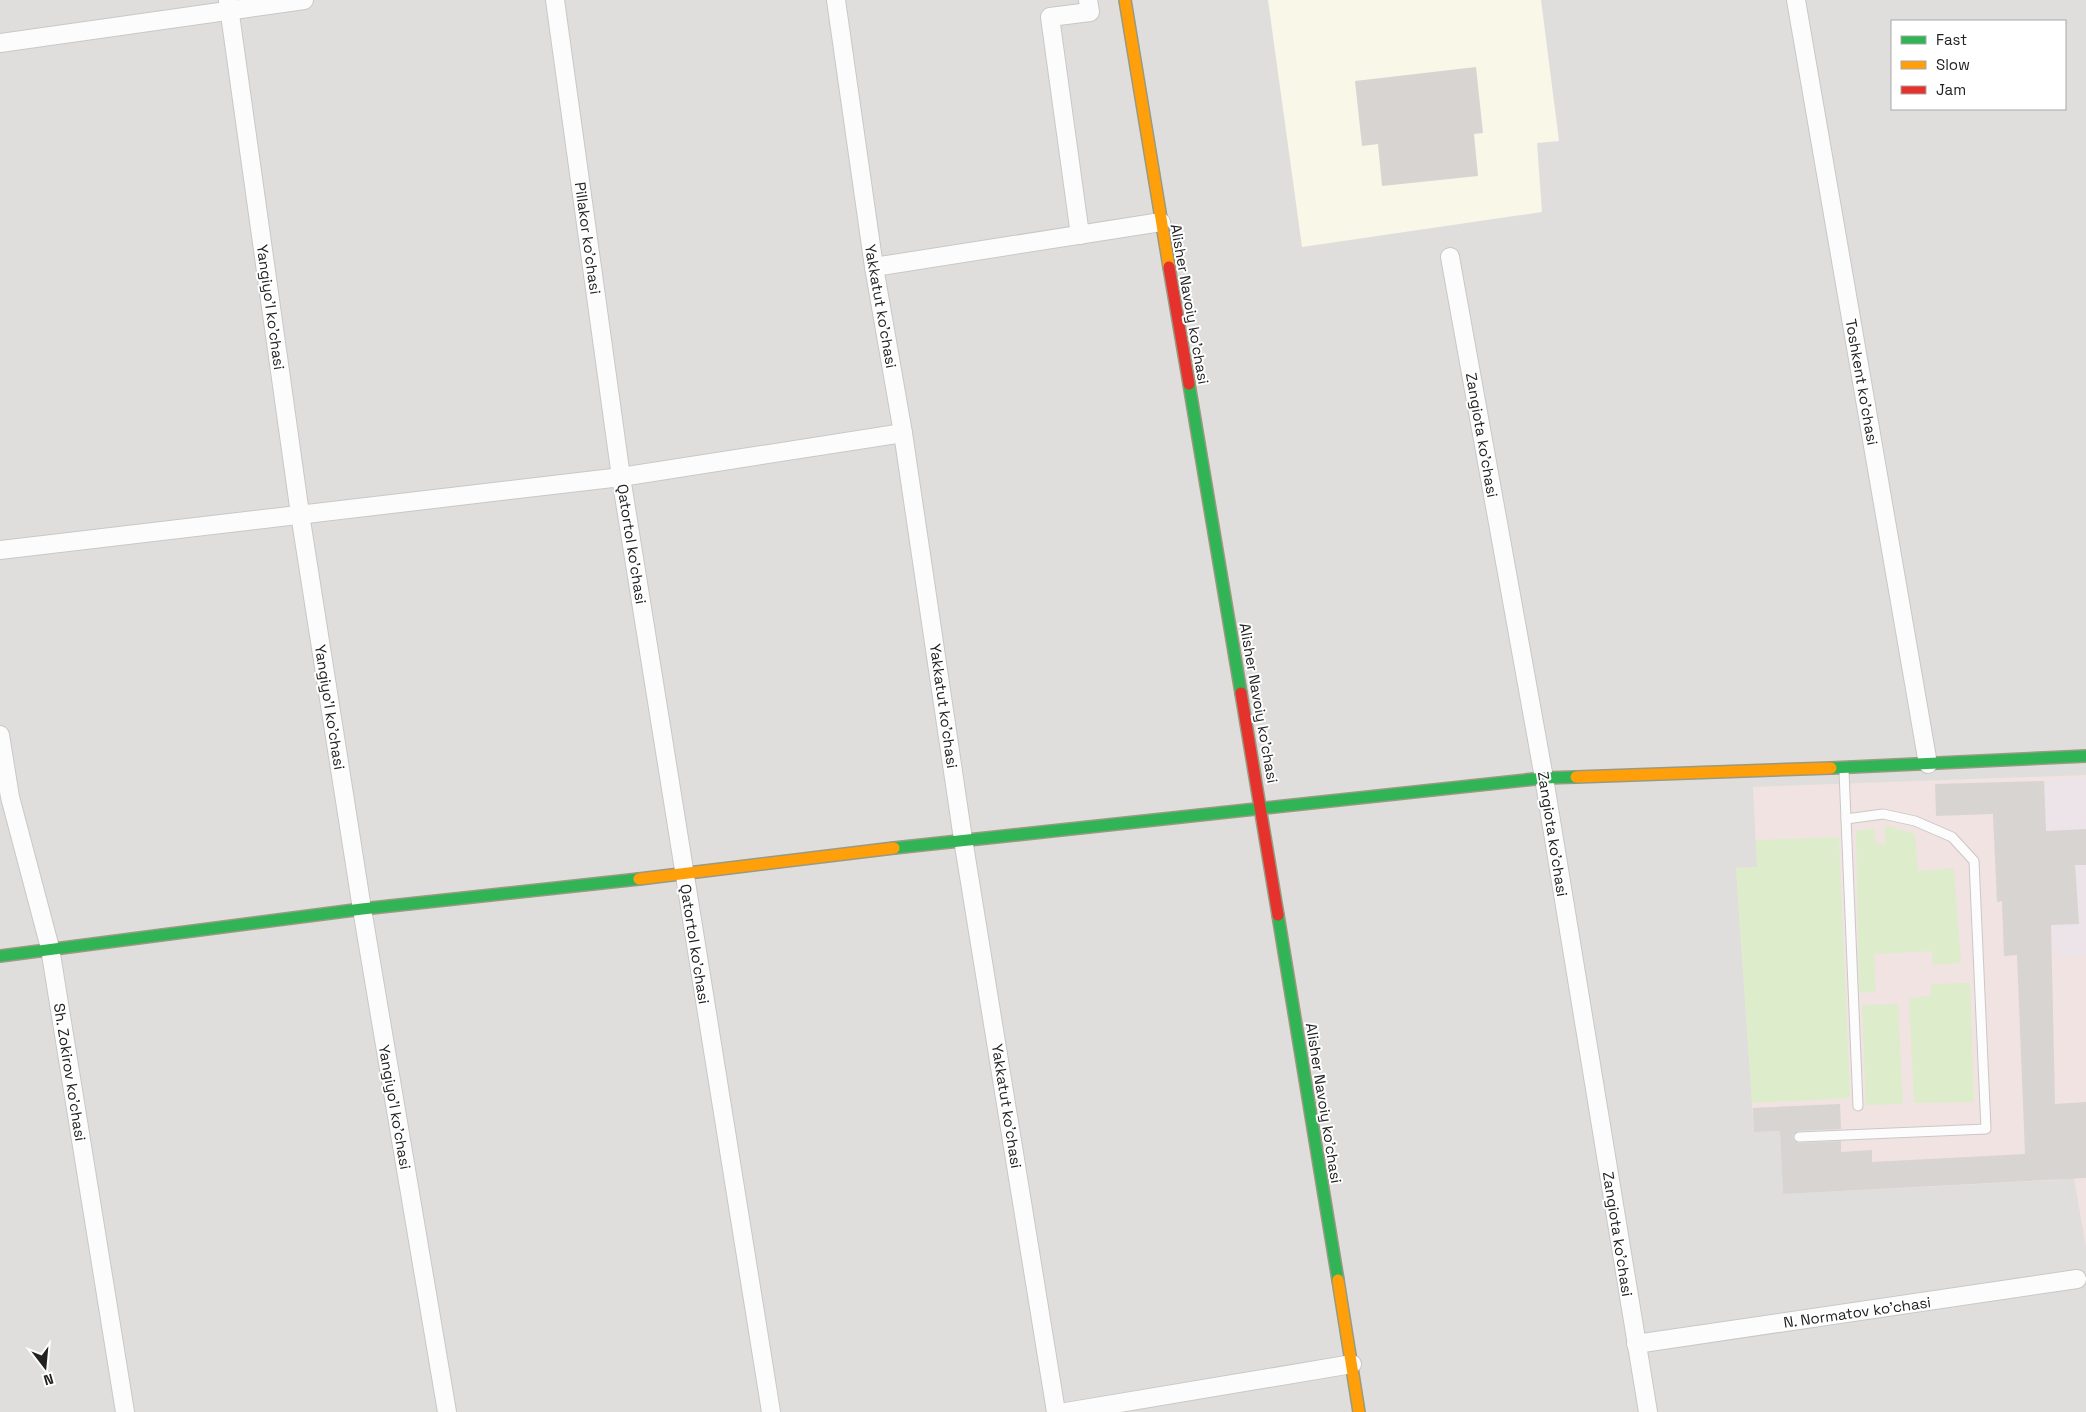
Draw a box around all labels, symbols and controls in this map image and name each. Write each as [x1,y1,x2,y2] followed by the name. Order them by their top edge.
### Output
[1891,20,2066,110] legend
[1936,30,1967,49] text: Fast
[1936,55,1970,74] text: Slow
[1936,80,1966,99] text: Jam
[571,181,605,295] street label: Pillakor ko'chasi
[1167,222,1213,386] street label: Alisher Navoiy ko'chasi
[253,243,289,371] street label: Yangiyo'l ko'chasi
[861,243,901,369] street label: Yakkatut ko'chasi
[1842,317,1882,447] street label: Toshkent ko'chasi
[1462,371,1502,499] street label: Zangiota ko'chasi
[613,483,651,605] street label: Qatortol ko'chasi
[1236,621,1282,785] street label: Alisher Navoiy ko'chasi
[311,643,349,771] street label: Yangiyo'l ko'chasi
[926,643,962,769] street label: Yakkatut ko'chasi
[1534,770,1572,898] street label: Zangiota ko'chasi
[676,883,714,1005] street label: Qatortol ko'chasi
[50,1002,90,1142] street label: Sh. Zokirov ko'chasi
[1302,1021,1346,1185] street label: Alisher Navoiy ko'chasi
[375,1043,415,1171] street label: Yangiyo'l ko'chasi
[988,1043,1026,1169] street label: Yakkatut ko'chasi
[1599,1170,1637,1298] street label: Zangiota ko'chasi
[1782,1292,1932,1332] street label: N. Normatov ko'chasi
[20,1342,70,1392] north arrow
[42,1370,56,1389] text: N

